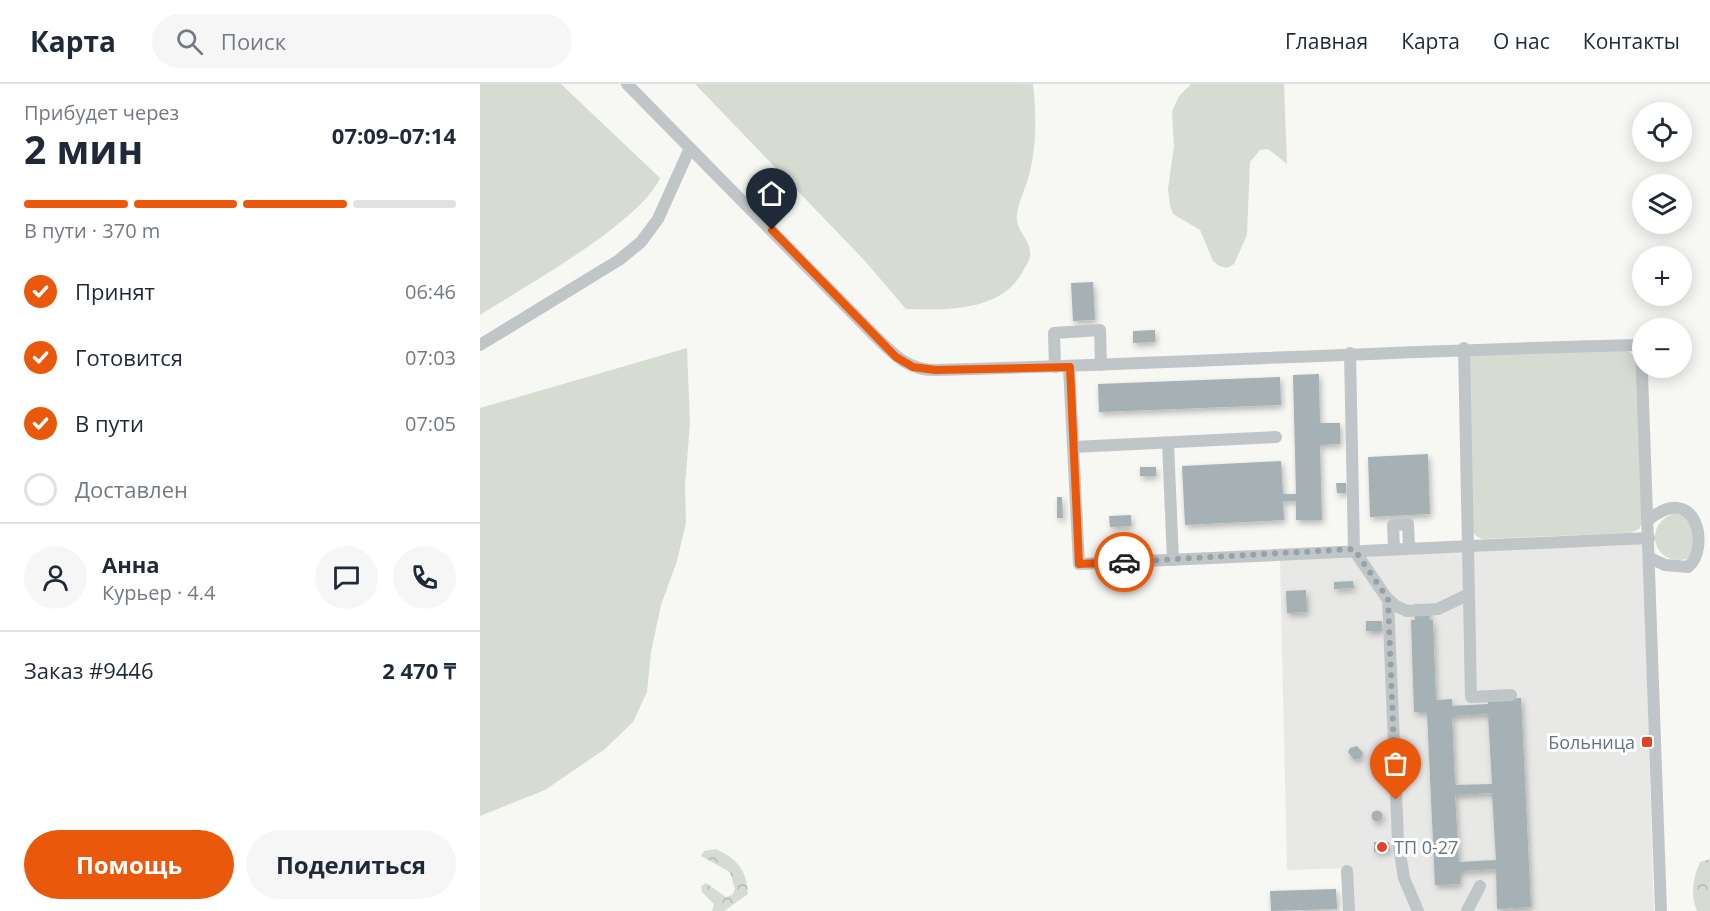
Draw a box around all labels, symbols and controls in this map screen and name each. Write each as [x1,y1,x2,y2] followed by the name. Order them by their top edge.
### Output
[152,14,572,68] search box
[30,22,116,60] text: Карта
[173,25,206,58] icon: search
[221,26,286,56] text: Поиск
[1285,27,1368,55] text: Главная
[1401,27,1460,55] text: Карта
[1493,27,1550,55] text: О нас
[1583,27,1680,55] text: Контакты
[24,99,179,126] text: Прибудет через
[1632,102,1692,378] map controls
[1632,102,1692,162] button: locate
[332,120,456,150] text: 07:09–07:14
[24,122,143,175] text: 2 мин
[746,168,797,230] pin
[1632,174,1692,234] button: layers
[755,177,788,210] icon: home
[24,217,160,244] text: В пути · 370 m
[1632,246,1692,306] button: +
[24,275,57,308] icon: check
[75,276,155,306] text: Принят
[405,278,456,305] text: 06:46
[1632,318,1692,378] button: −
[24,341,57,374] icon: check
[75,342,183,372] text: Готовится
[405,344,456,371] text: 07:03
[24,407,57,440] icon: check
[75,408,144,438] text: В пути
[405,410,456,437] text: 07:05
[75,474,188,504] text: Доставлен
[1094,532,1154,592] courier
[24,546,87,609] button: person
[315,546,378,609] button: chat
[393,546,456,609] button: phone
[1108,546,1141,579] icon: car
[102,549,160,579] text: Анна
[102,579,216,606] text: Курьер · 4.4
[24,655,154,685] text: Заказ #9446
[382,655,456,685] text: 2 470 ₸
[1548,730,1635,754] place label: Больница
[1640,735,1654,749] marker: Больница
[1370,738,1421,800] pin
[1379,747,1412,780] icon: bag
[24,830,234,899] button: Помощь
[246,830,456,899] button: Поделиться
[1394,835,1458,859] place label: ТП 0-27
[1375,840,1389,854] marker: ТП 0-27

